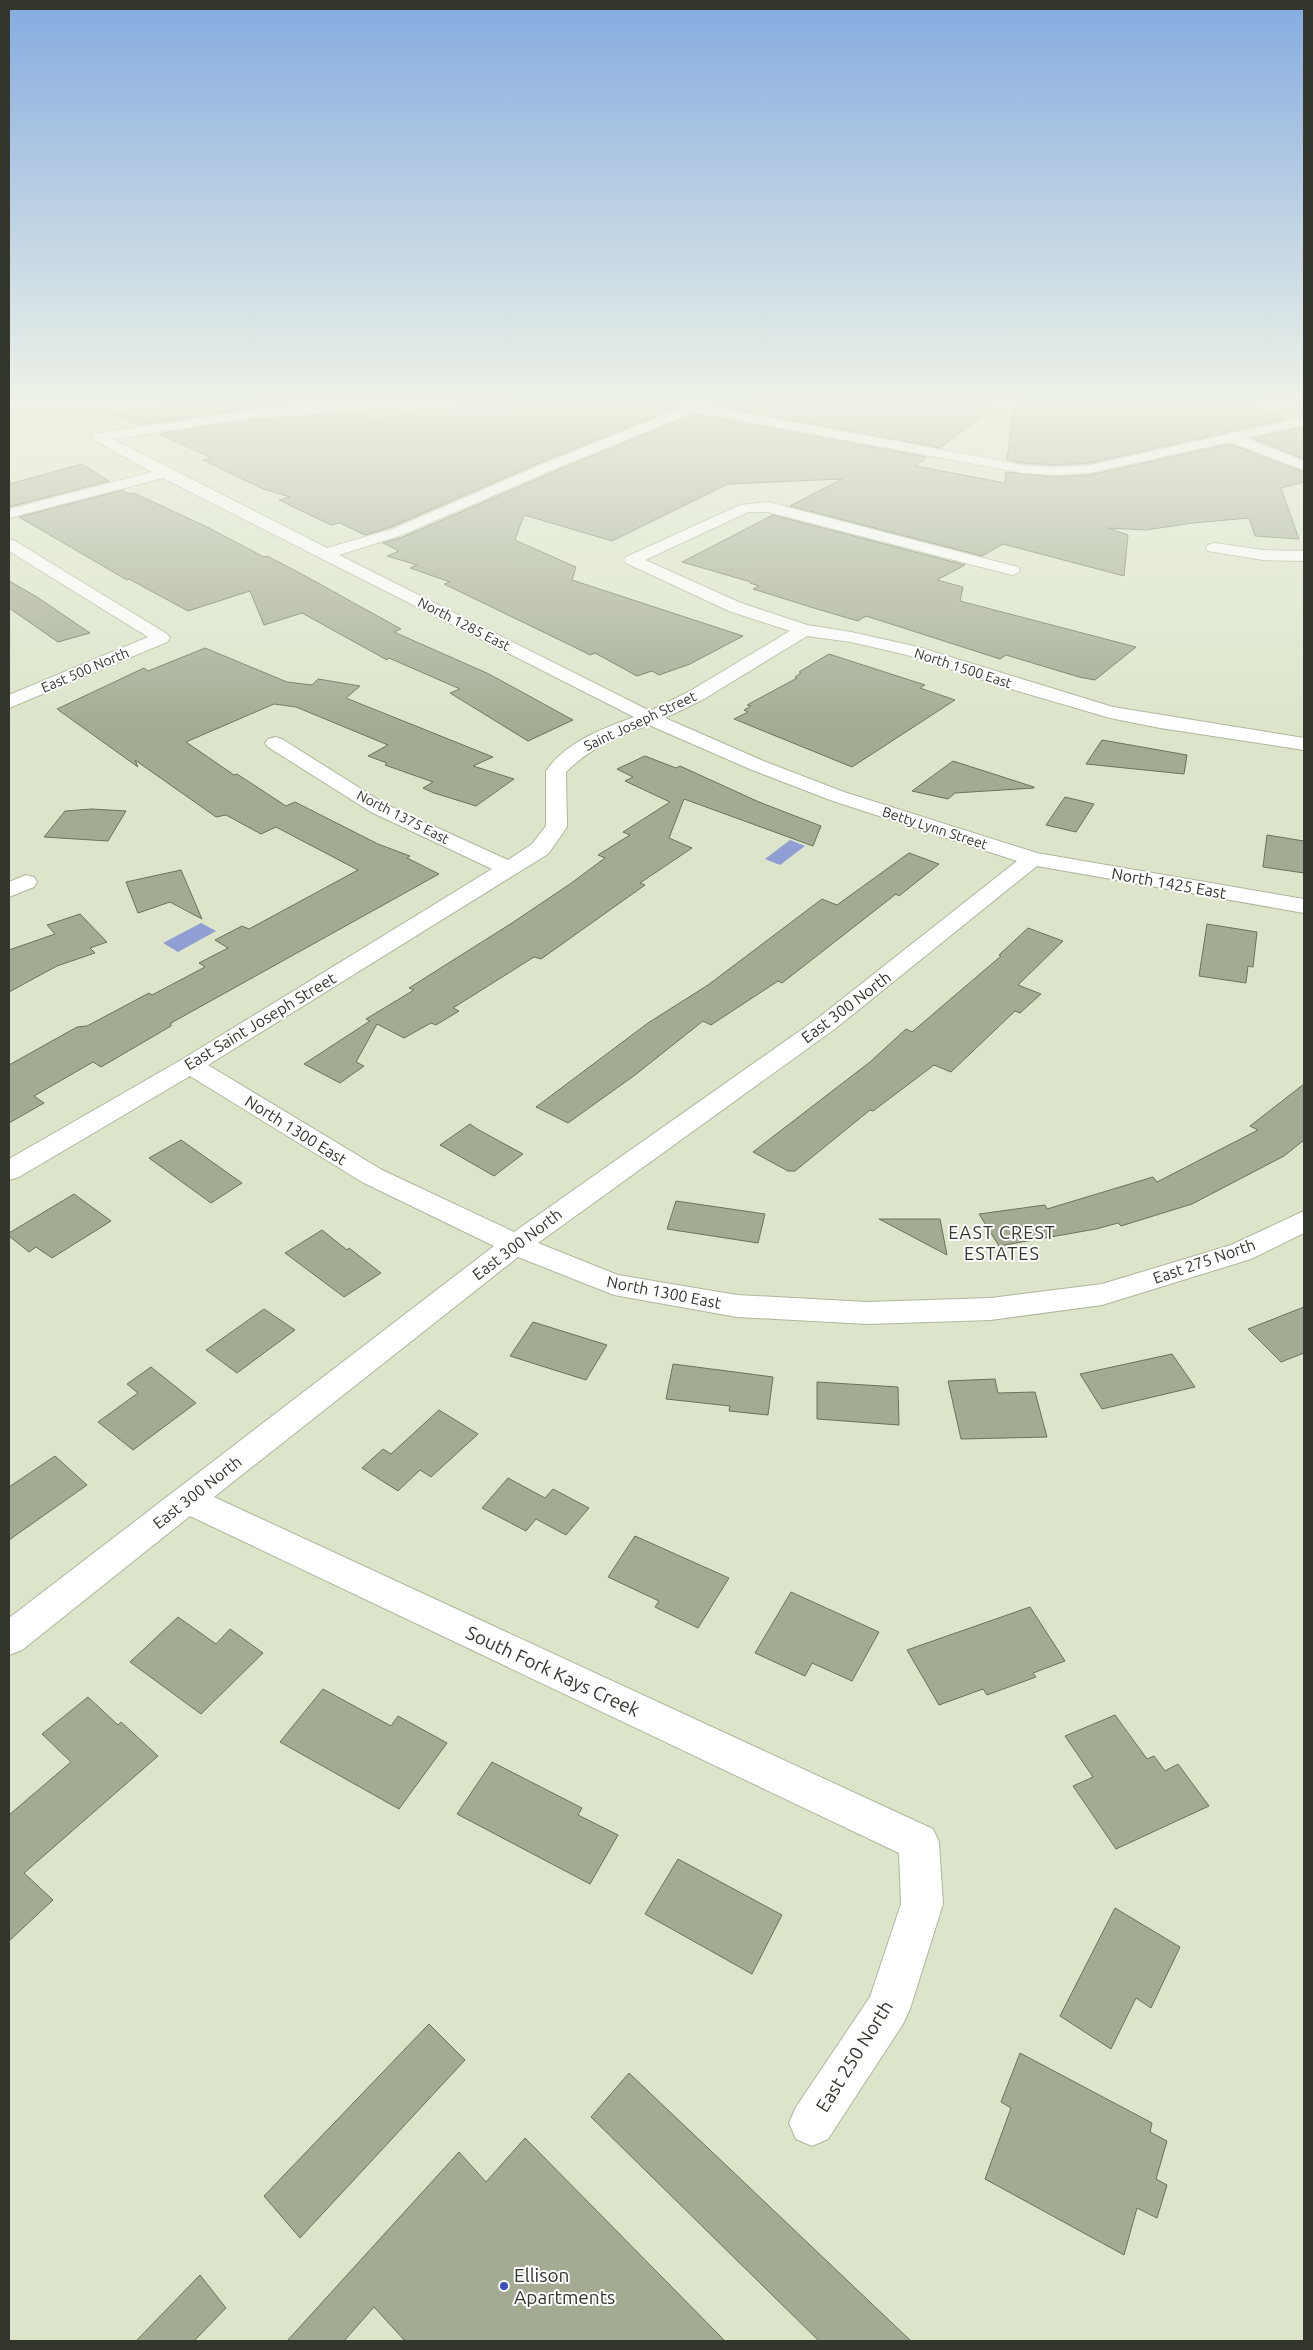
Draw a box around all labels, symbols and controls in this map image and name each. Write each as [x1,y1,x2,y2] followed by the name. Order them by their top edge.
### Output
[415,594,513,654] street label: North 1285 East
[39,644,131,696] street label: East 500 North
[912,645,1014,691] street label: North 1500 East
[581,688,699,754] street label: Saint Joseph Street
[354,787,452,847] street label: North 1375 East
[880,803,990,853] street label: Betty Lynn Street
[1110,864,1228,902] street label: North 1425 East
[181,968,340,1073] street label: East Saint Joseph Street
[798,968,894,1046] street label: East 300 North
[242,1092,351,1169] street label: North 1300 East
[469,1205,565,1283] street label: East 300 North
[948,1222,1056,1263] district label: EAST CREST ESTATES
[1150,1235,1258,1287] street label: East 275 North
[605,1272,723,1312] street label: North 1300 East
[149,1452,245,1532] street label: East 300 North
[463,1621,644,1721] street label: South Fork Kays Creek
[811,1996,897,2116] street label: East 250 North
[514,2264,615,2308] place label: Ellison Apartments
[498,2280,510,2292] marker: Ellison Apartments

